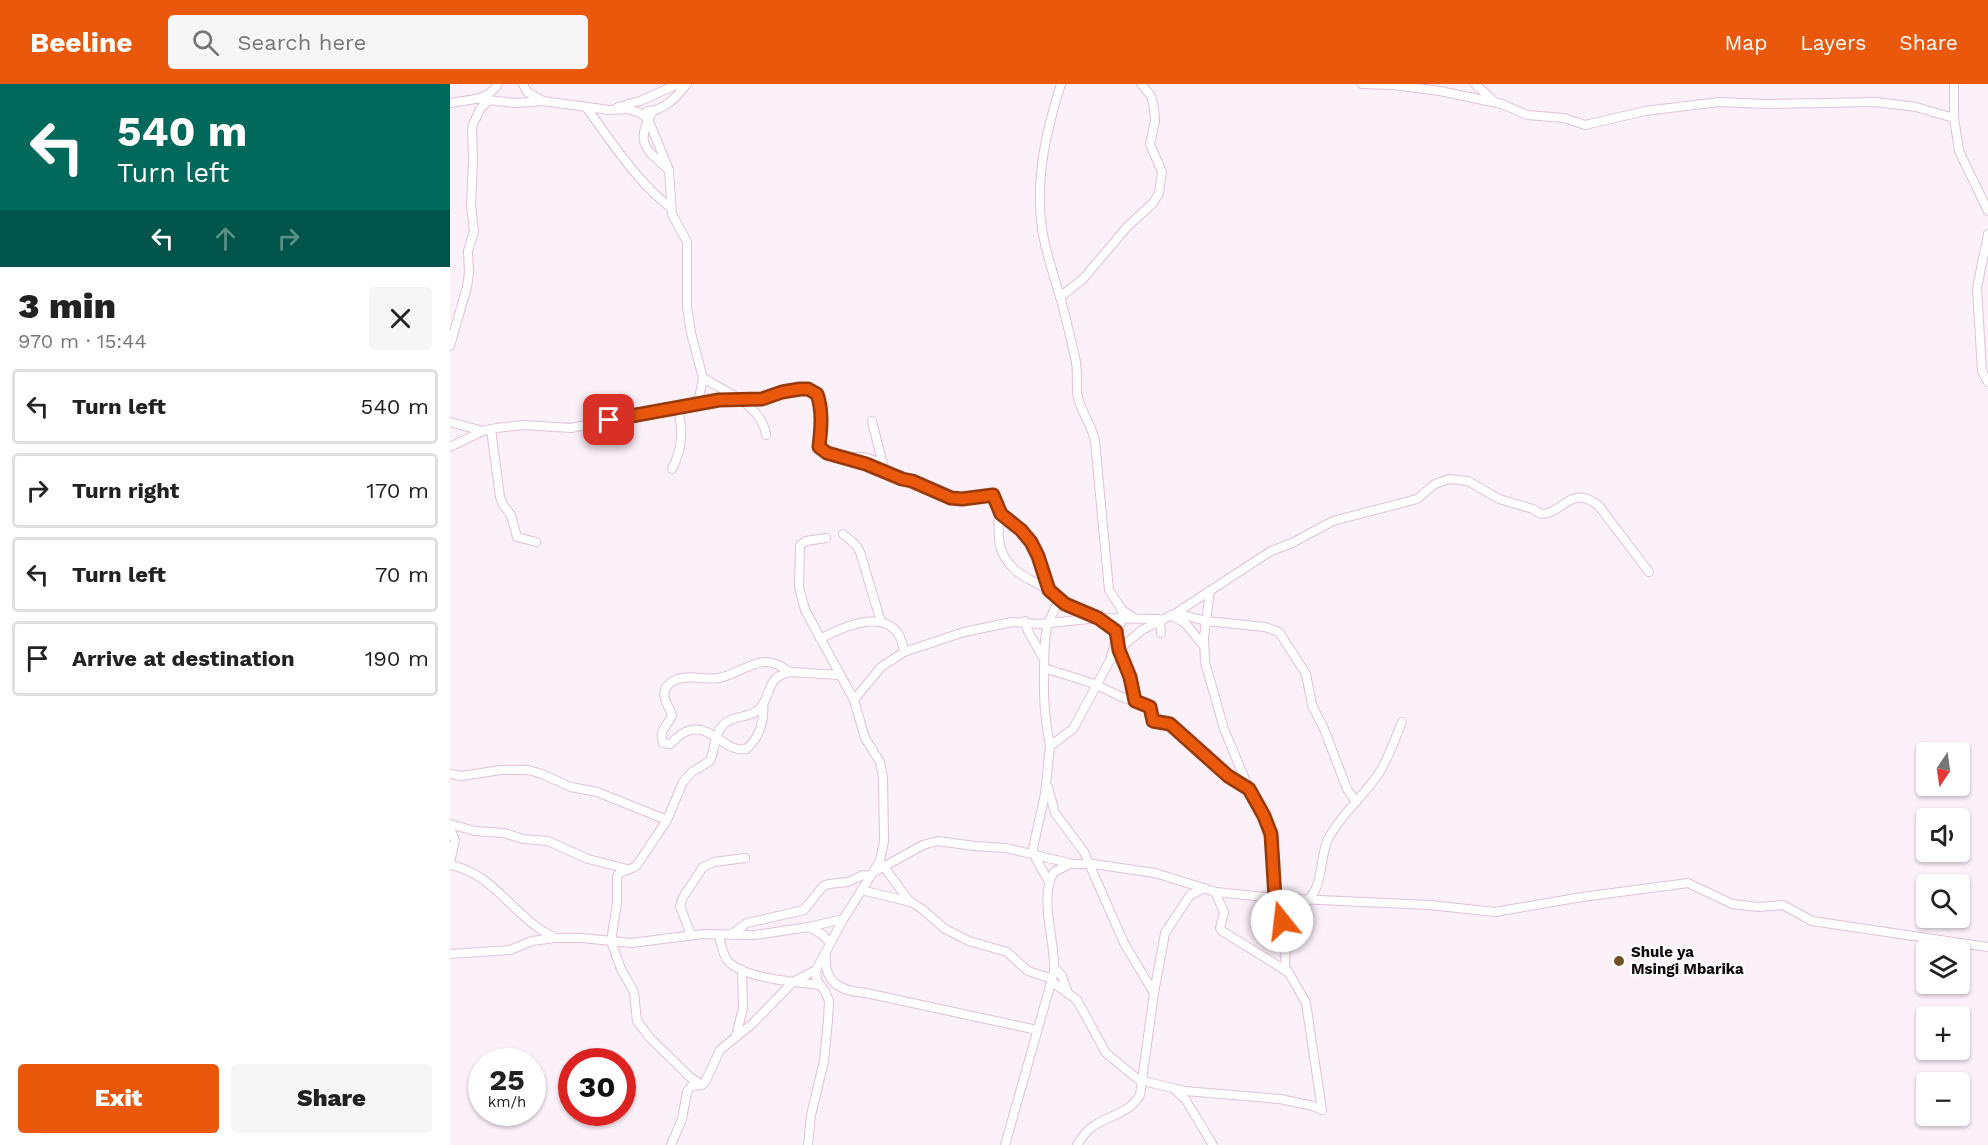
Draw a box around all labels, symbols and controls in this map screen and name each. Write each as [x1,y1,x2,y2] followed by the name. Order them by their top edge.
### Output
[168,15,588,69] search box
[30,26,132,59] text: Beeline
[189,26,222,59] icon: search
[237,30,366,55] text: Search here
[1724,30,1767,55] text: Map
[1800,30,1866,55] text: Layers
[1899,30,1958,55] text: Share
[117,107,247,156] text: 540 m
[18,108,96,186] icon: left
[117,157,229,189] text: Turn left
[146,222,179,255] icon: left
[209,222,242,255] icon: ahead
[272,222,305,255] icon: right
[18,285,116,327] text: 3 min
[369,287,432,350] button: close
[18,329,147,353] text: 970 m · 15:44
[21,390,54,423] icon: left
[72,394,166,419] text: Turn left
[361,394,429,419] text: 540 m
[583,394,634,445] pin
[592,403,625,436] icon: arrive
[21,474,54,507] icon: right
[72,478,179,503] text: Turn right
[366,478,429,503] text: 170 m
[21,558,54,591] icon: left
[72,562,166,587] text: Turn left
[375,562,429,587] text: 70 m
[21,642,54,675] icon: arrive
[72,646,295,671] text: Arrive at destination
[365,646,429,671] text: 190 m
[1916,742,1970,796] north arrow
[1916,742,1970,1126] map controls
[1916,808,1970,862] button: sound
[1916,874,1970,928] button: search
[1250,889,1314,953] position arrow
[1916,940,1970,994] button: layers
[1631,943,1744,978] place label: Shule ya Msingi Mbarika
[1612,954,1626,968] marker: Shule ya Msingi Mbarika
[1916,1006,1970,1060] button: +
[558,1048,636,1126] speed limit sign: 30
[489,1062,525,1097] text: 25
[18,1064,219,1133] button: Exit
[231,1064,432,1133] button: Share
[1916,1072,1970,1126] button: −
[488,1093,526,1111] text: km/h

